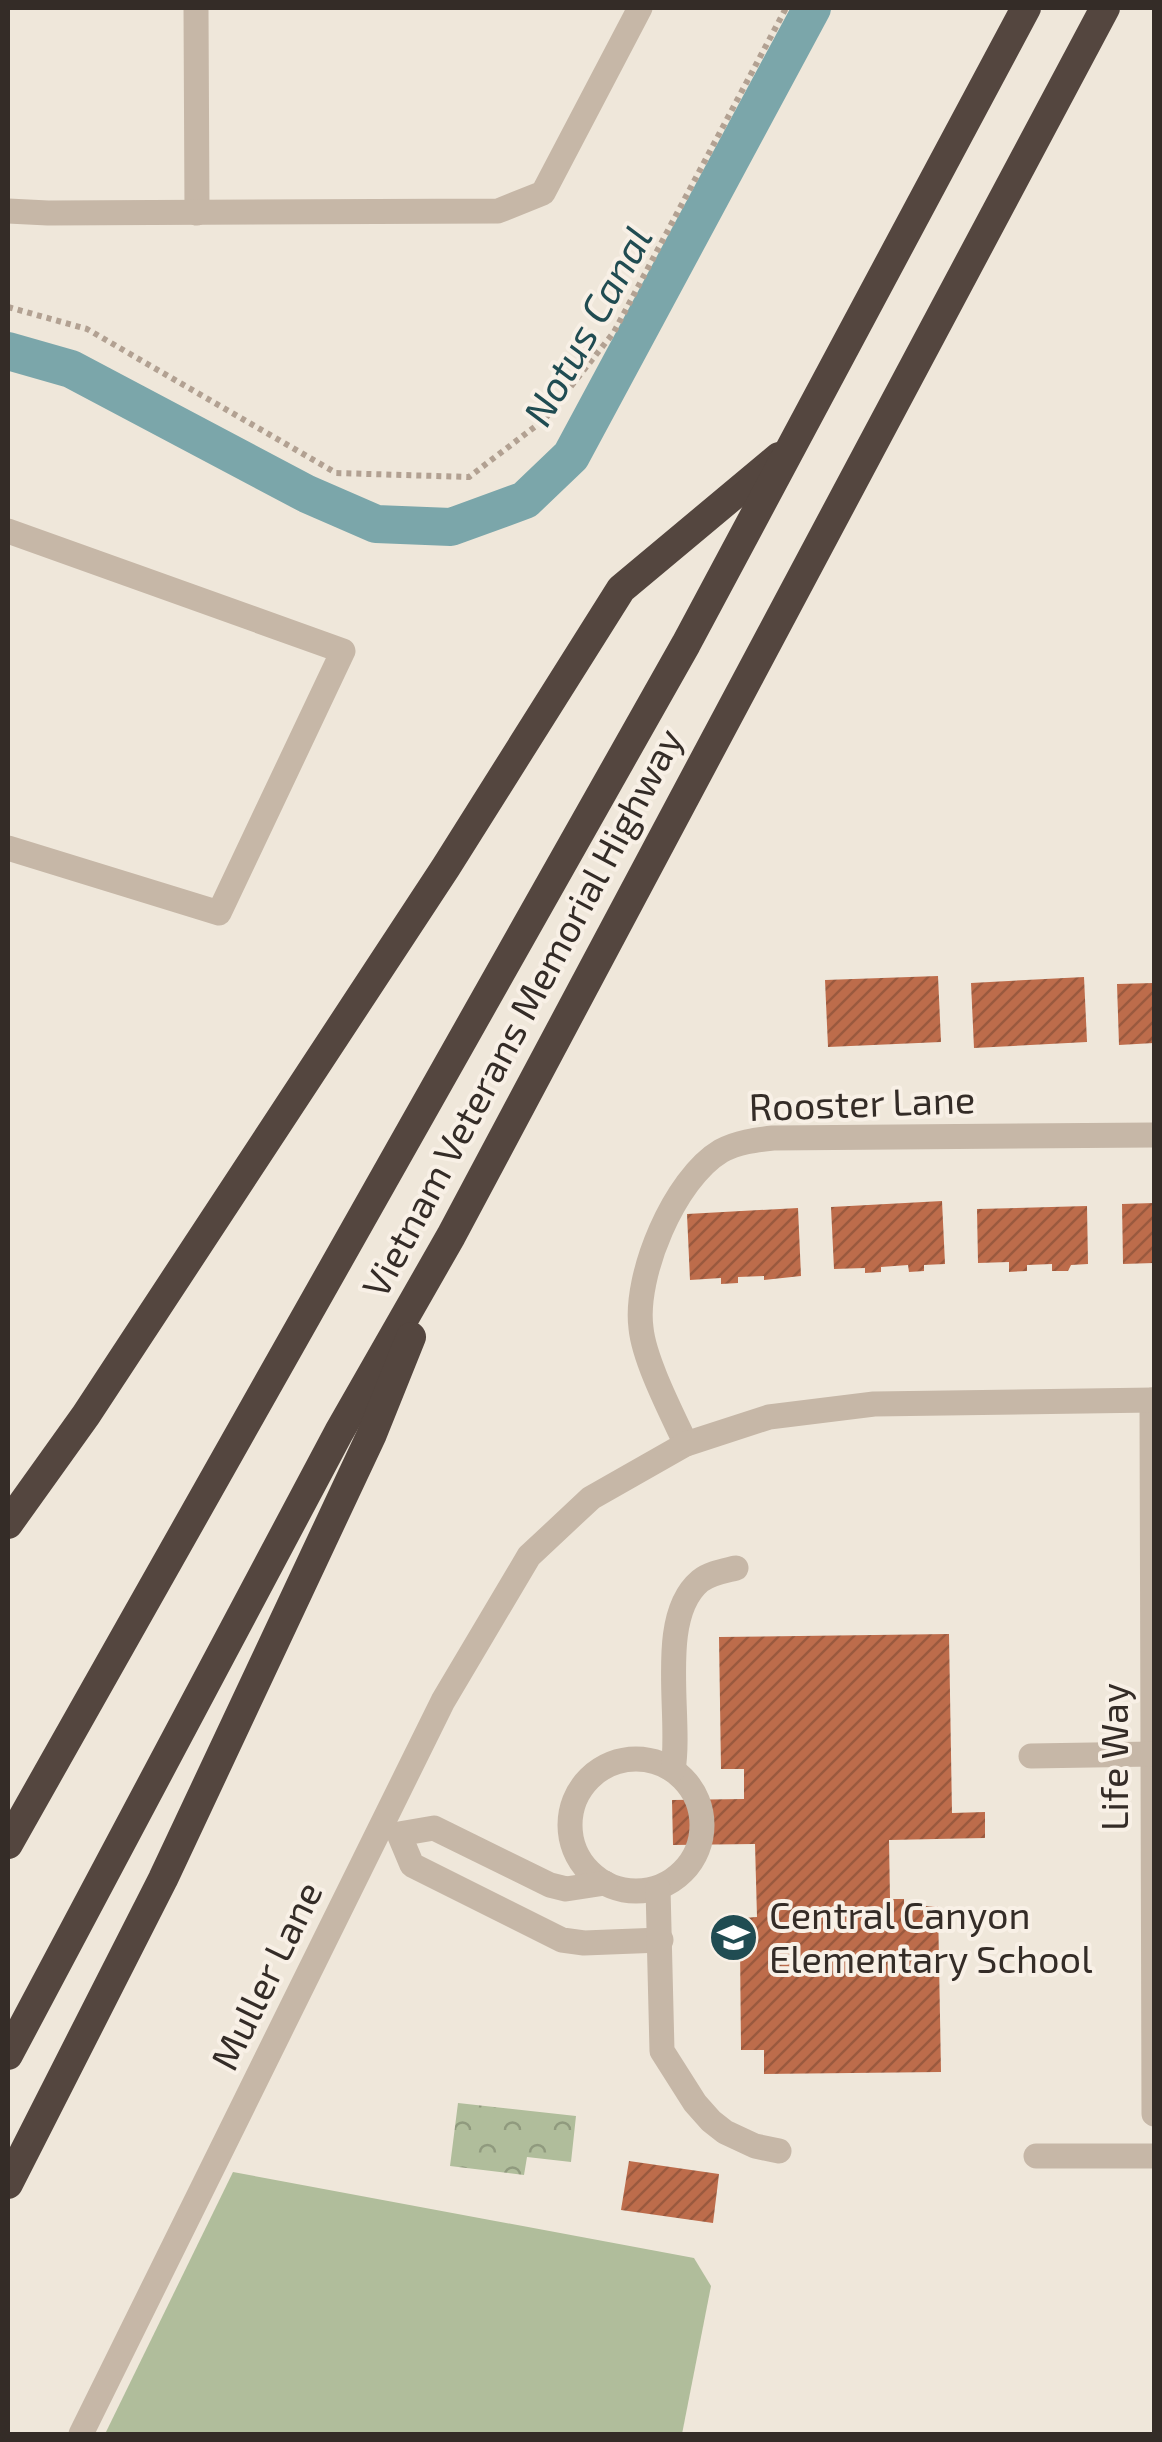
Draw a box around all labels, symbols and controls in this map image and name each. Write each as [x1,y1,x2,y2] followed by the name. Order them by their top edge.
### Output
[512,217,661,433] water label: Notus Canal
[351,720,691,1304] street label: Vietnam Veterans Memorial Highway
[748,1075,976,1129] street label: Rooster Lane
[1090,1683,1136,1831] street label: Life Way
[200,1873,331,2077] street label: Muller Lane
[769,1891,1093,1981] place label: Central Canyon Elementary School
[708,1912,760,1964] school or university icon: Central Canyon Elementary School

